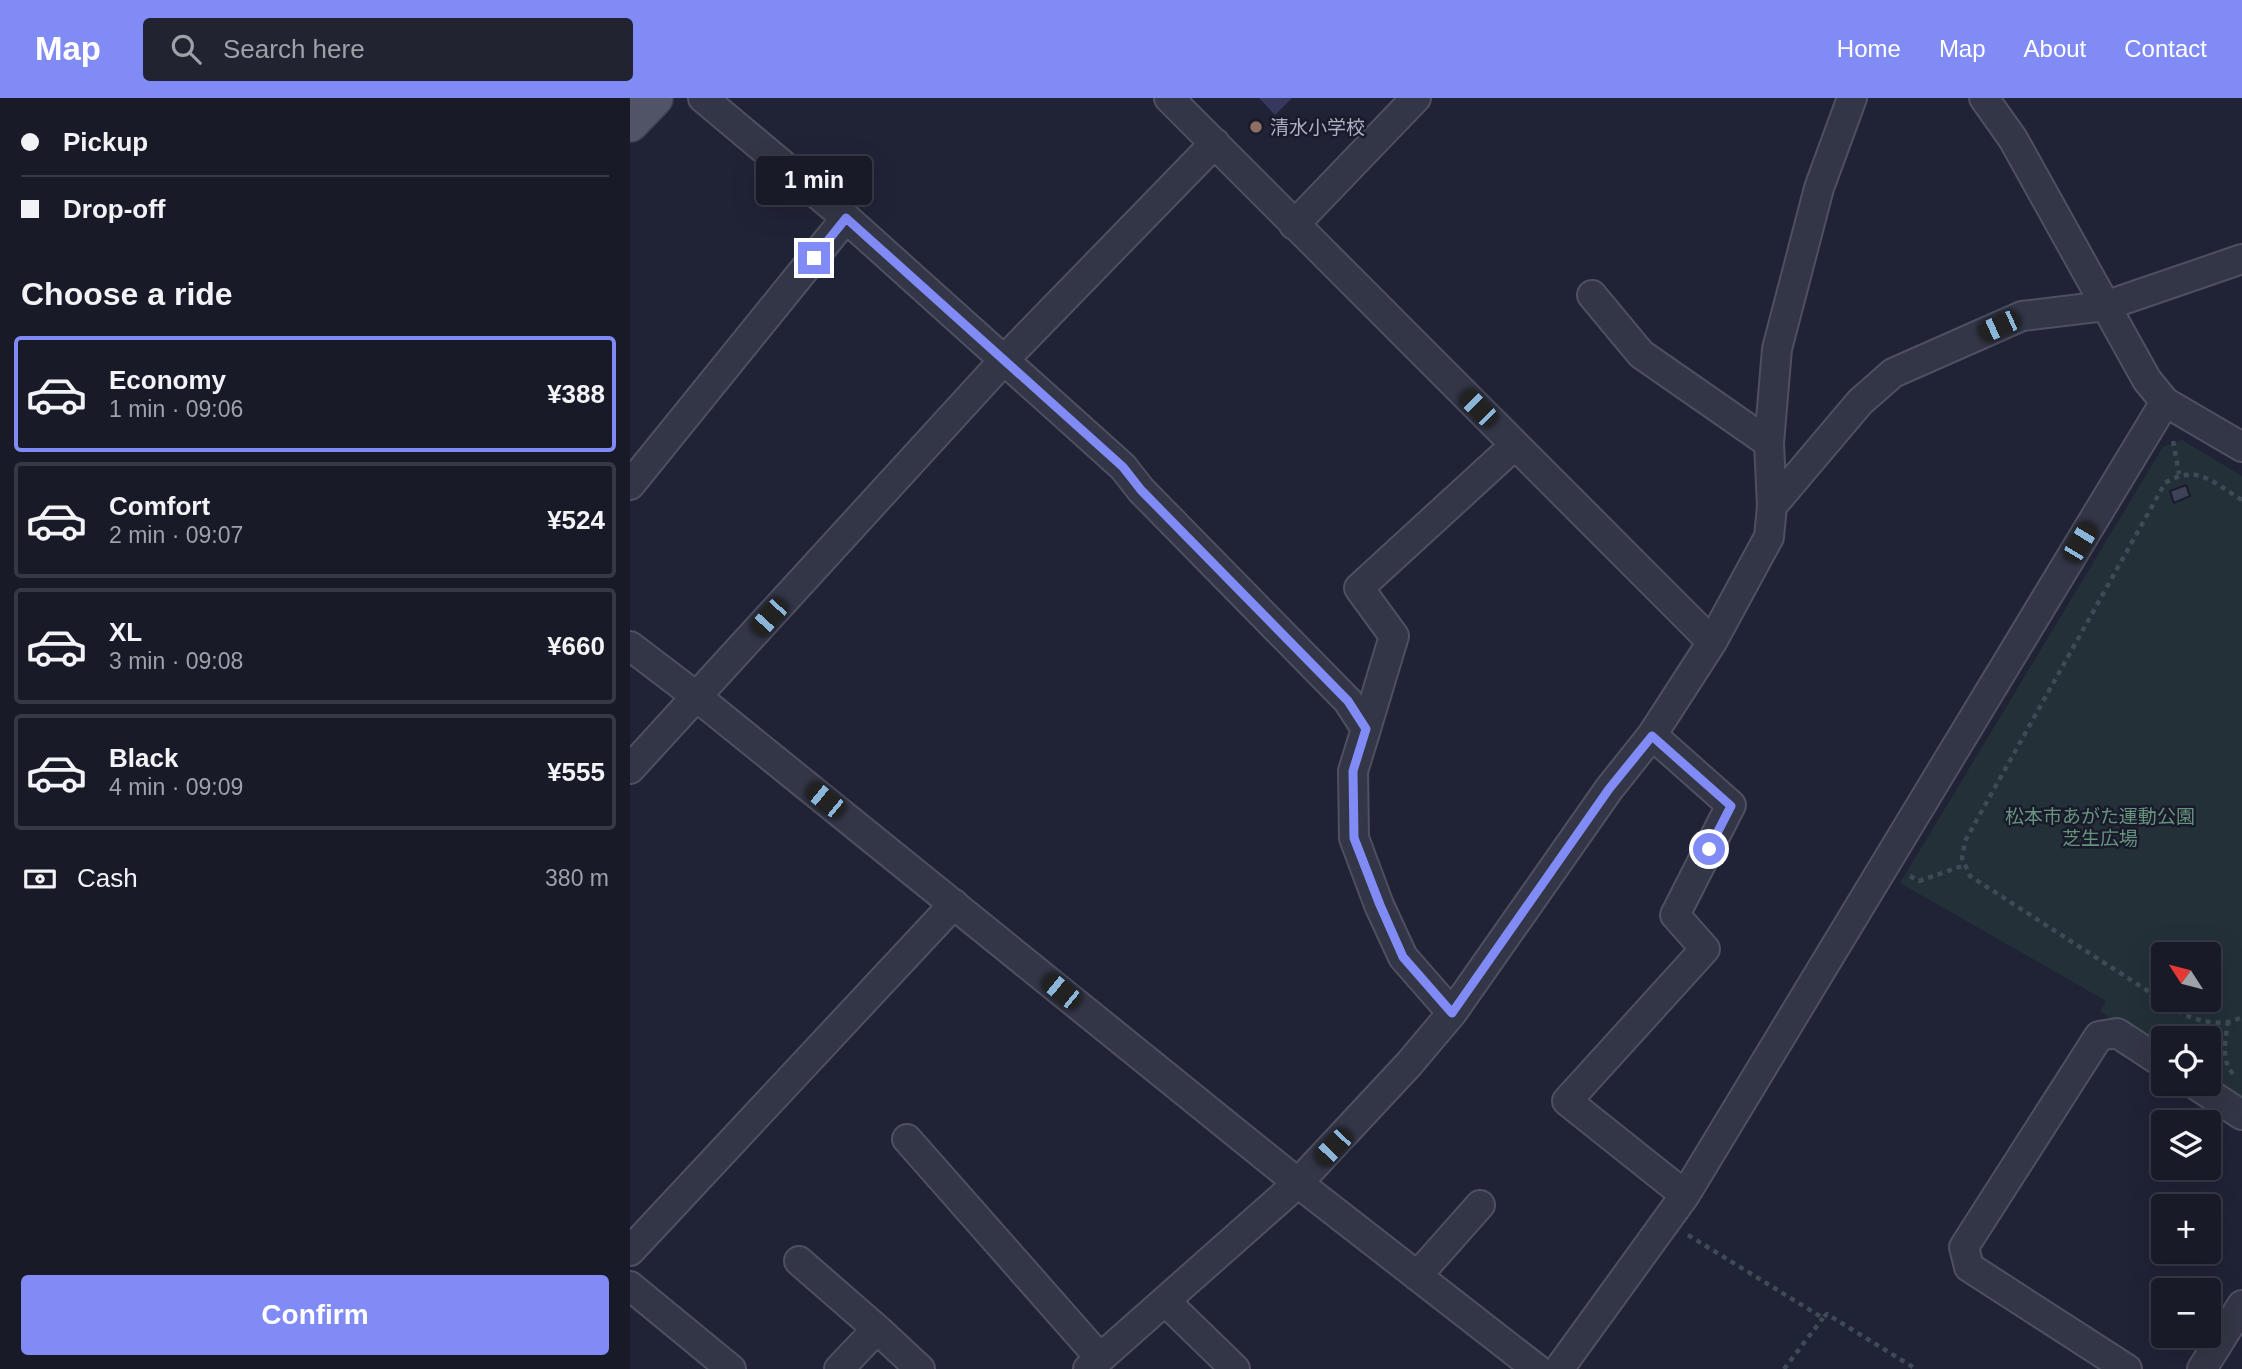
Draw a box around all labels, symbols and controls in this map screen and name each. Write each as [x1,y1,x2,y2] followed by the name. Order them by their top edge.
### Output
[143,18,633,81] search box
[35,30,101,67] text: Map
[167,30,205,68] icon: search
[223,34,365,64] text: Search here
[1837,35,1901,62] text: Home
[1939,35,1986,62] text: Map
[2024,35,2086,62] text: About
[2124,35,2207,62] text: Contact
[1270,117,1365,138] place label: 清水小学校
[1248,119,1264,135] marker: 清水小学校
[63,127,148,157] text: Pickup
[756,156,872,206] callout: 1 min
[784,167,844,193] text: 1 min
[63,194,166,224] text: Drop-off
[798,242,830,274] route end
[21,276,233,312] text: Choose a ride
[1976,308,2023,344] car
[25,363,88,426] icon: car
[109,365,226,395] text: Economy
[547,379,605,409] text: ¥388
[1456,386,1501,430] car
[109,396,243,422] text: 1 min · 09:06
[25,489,88,552] icon: car
[109,491,210,521] text: Comfort
[547,505,605,535] text: ¥524
[2061,519,2100,565] car
[109,522,243,548] text: 2 min · 09:07
[748,594,791,640] car
[25,615,88,678] icon: car
[109,617,142,647] text: XL
[547,631,605,661] text: ¥660
[109,648,243,674] text: 3 min · 09:08
[25,741,88,804] icon: car
[109,743,178,773] text: Black
[547,757,605,787] text: ¥555
[109,774,243,800] text: 4 min · 09:09
[803,779,848,821] car
[2005,806,2195,849] park label: 松本市あがた運動公園 芝生広場
[1693,833,1725,865] route start
[21,860,59,898] icon: cash
[77,863,138,893] text: Cash
[545,865,609,891] text: 380 m
[2151,942,2221,1012] north arrow
[2151,942,2221,1348] map controls
[1039,970,1084,1012] car
[2151,1026,2221,1096] button: locate
[2151,1110,2221,1180] button: layers
[1311,1125,1356,1169] car
[2151,1194,2221,1264] button: +
[21,1275,609,1355] button: Confirm
[2151,1278,2221,1348] button: −

